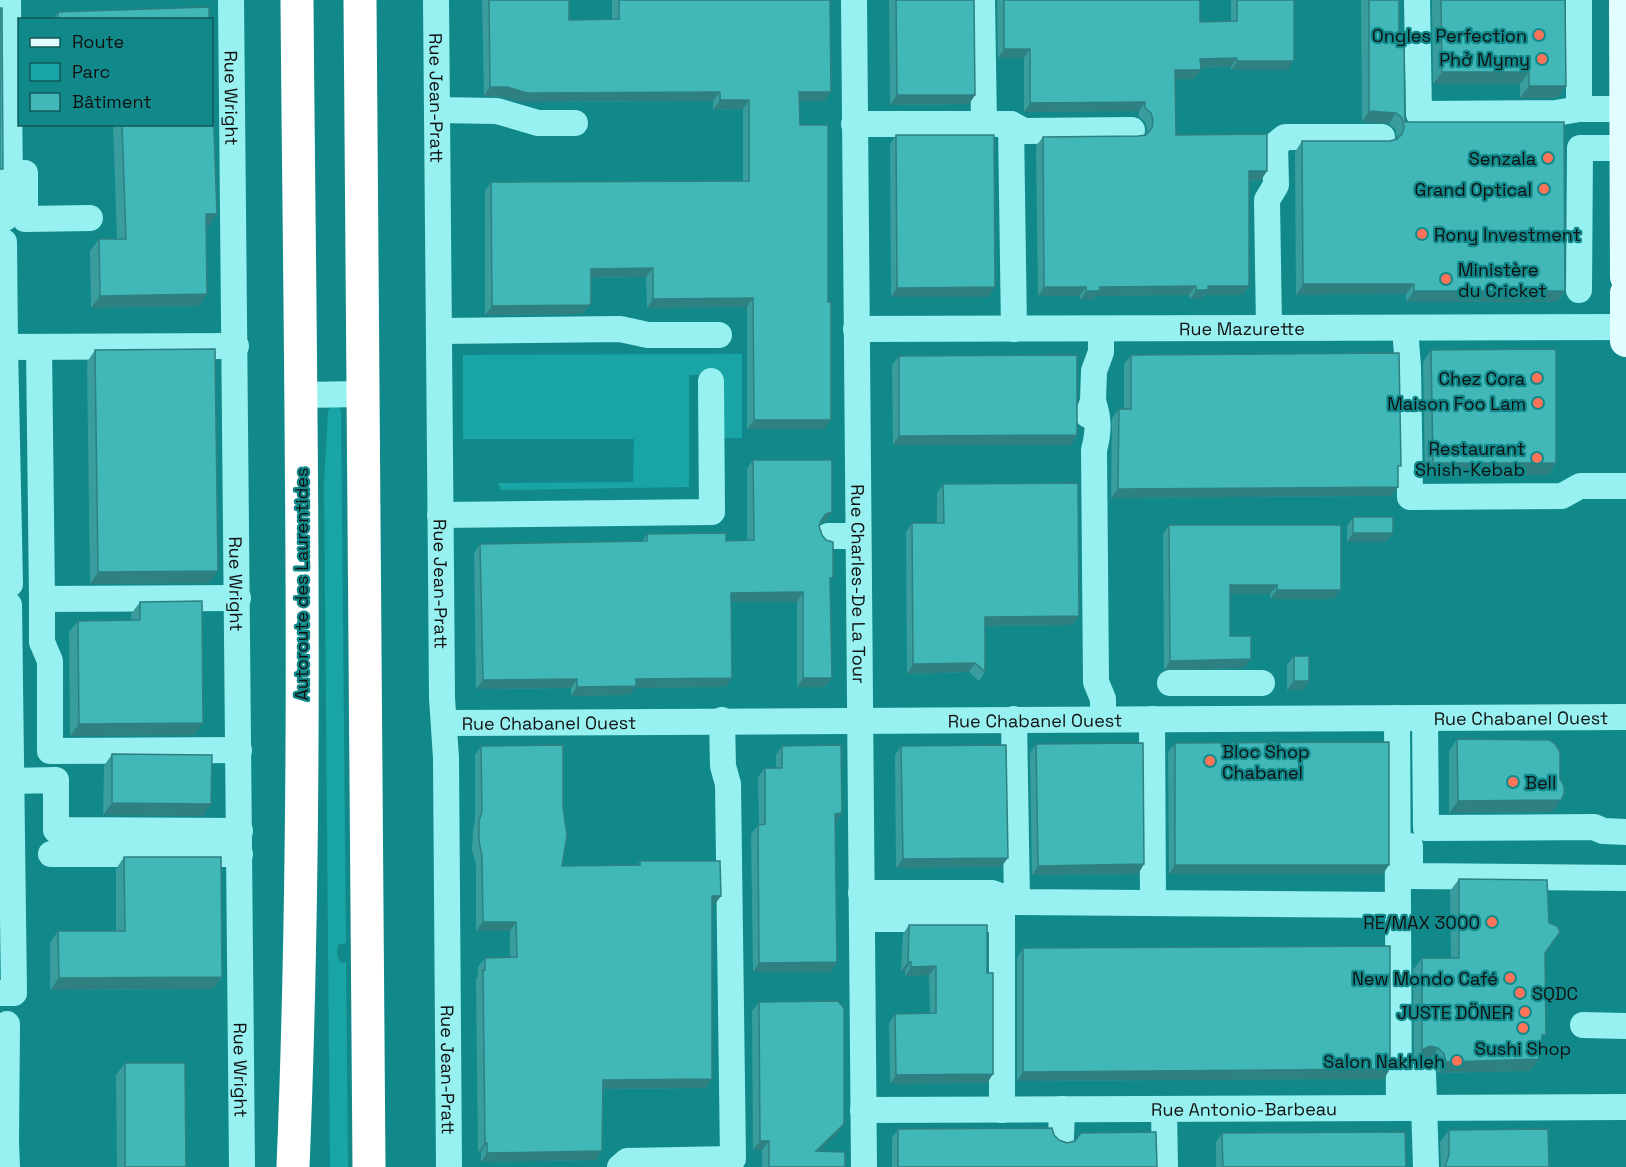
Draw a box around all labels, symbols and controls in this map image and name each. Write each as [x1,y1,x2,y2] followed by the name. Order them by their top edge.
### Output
[18,18,213,126] legend
[1372,24,1527,47] place label: Ongles Perfection
[1532,28,1546,42] marker: Ongles Perfection
[72,30,124,53] text: Route
[425,33,449,163] street label: Rue Jean-Pratt
[1439,48,1530,71] place label: Phở Mymy
[220,50,244,146] street label: Rue Wright
[1535,52,1549,66] marker: Phở Mymy
[72,60,110,83] text: Parc
[72,90,152,113] text: Bâtiment
[1469,147,1536,170] place label: Senzala
[1541,151,1555,165] marker: Senzala
[1415,178,1532,201] place label: Grand Optical
[1537,182,1551,196] marker: Grand Optical
[1434,223,1581,246] place label: Rony Investment
[1415,227,1429,241] marker: Rony Investment
[1458,258,1547,302] place label: Ministère du Cricket
[1439,272,1453,286] marker: Ministère du Cricket
[1179,316,1305,340] street label: Rue Mazurette
[1439,367,1525,390] place label: Chez Cora
[1530,371,1544,385] marker: Chez Cora
[1387,392,1526,415] place label: Maison Foo Lam
[1531,396,1545,410] marker: Maison Foo Lam
[1415,437,1525,481] place label: Restaurant Shish-Kebab
[1530,451,1544,465] marker: Restaurant Shish-Kebab
[290,468,313,700] street label: Autoroute des Laurentides
[847,484,871,684] street label: Rue Charles-De La Tour
[429,519,453,649] street label: Rue Jean-Pratt
[225,536,248,632] street label: Rue Wright
[1434,706,1608,729] street label: Rue Chabanel Ouest
[948,708,1122,732] street label: Rue Chabanel Ouest
[462,711,636,734] street label: Rue Chabanel Ouest
[1222,740,1310,784] place label: Bloc Shop Chabanel
[1203,754,1217,768] marker: Bloc Shop Chabanel
[1525,771,1556,794] place label: Bell
[1506,775,1520,789] marker: Bell
[1363,911,1480,934] place label: RE/MAX 3000
[1485,915,1499,929] marker: RE/MAX 3000
[1352,967,1498,990] place label: New Mondo Café
[1503,971,1517,985] marker: New Mondo Café
[1532,982,1578,1005] place label: SQDC
[1513,986,1527,1000] marker: SQDC
[1397,1001,1513,1024] place label: JUSTE DÖNER
[436,1005,460,1135] street label: Rue Jean-Pratt
[1518,1005,1532,1019] marker: JUSTE DÖNER
[1516,1021,1530,1035] marker: Sushi Shop
[229,1022,253,1118] street label: Rue Wright
[1475,1037,1571,1060] place label: Sushi Shop
[1323,1050,1445,1073] place label: Salon Nakhleh
[1450,1054,1464,1068] marker: Salon Nakhleh
[1151,1097,1337,1120] street label: Rue Antonio-Barbeau

